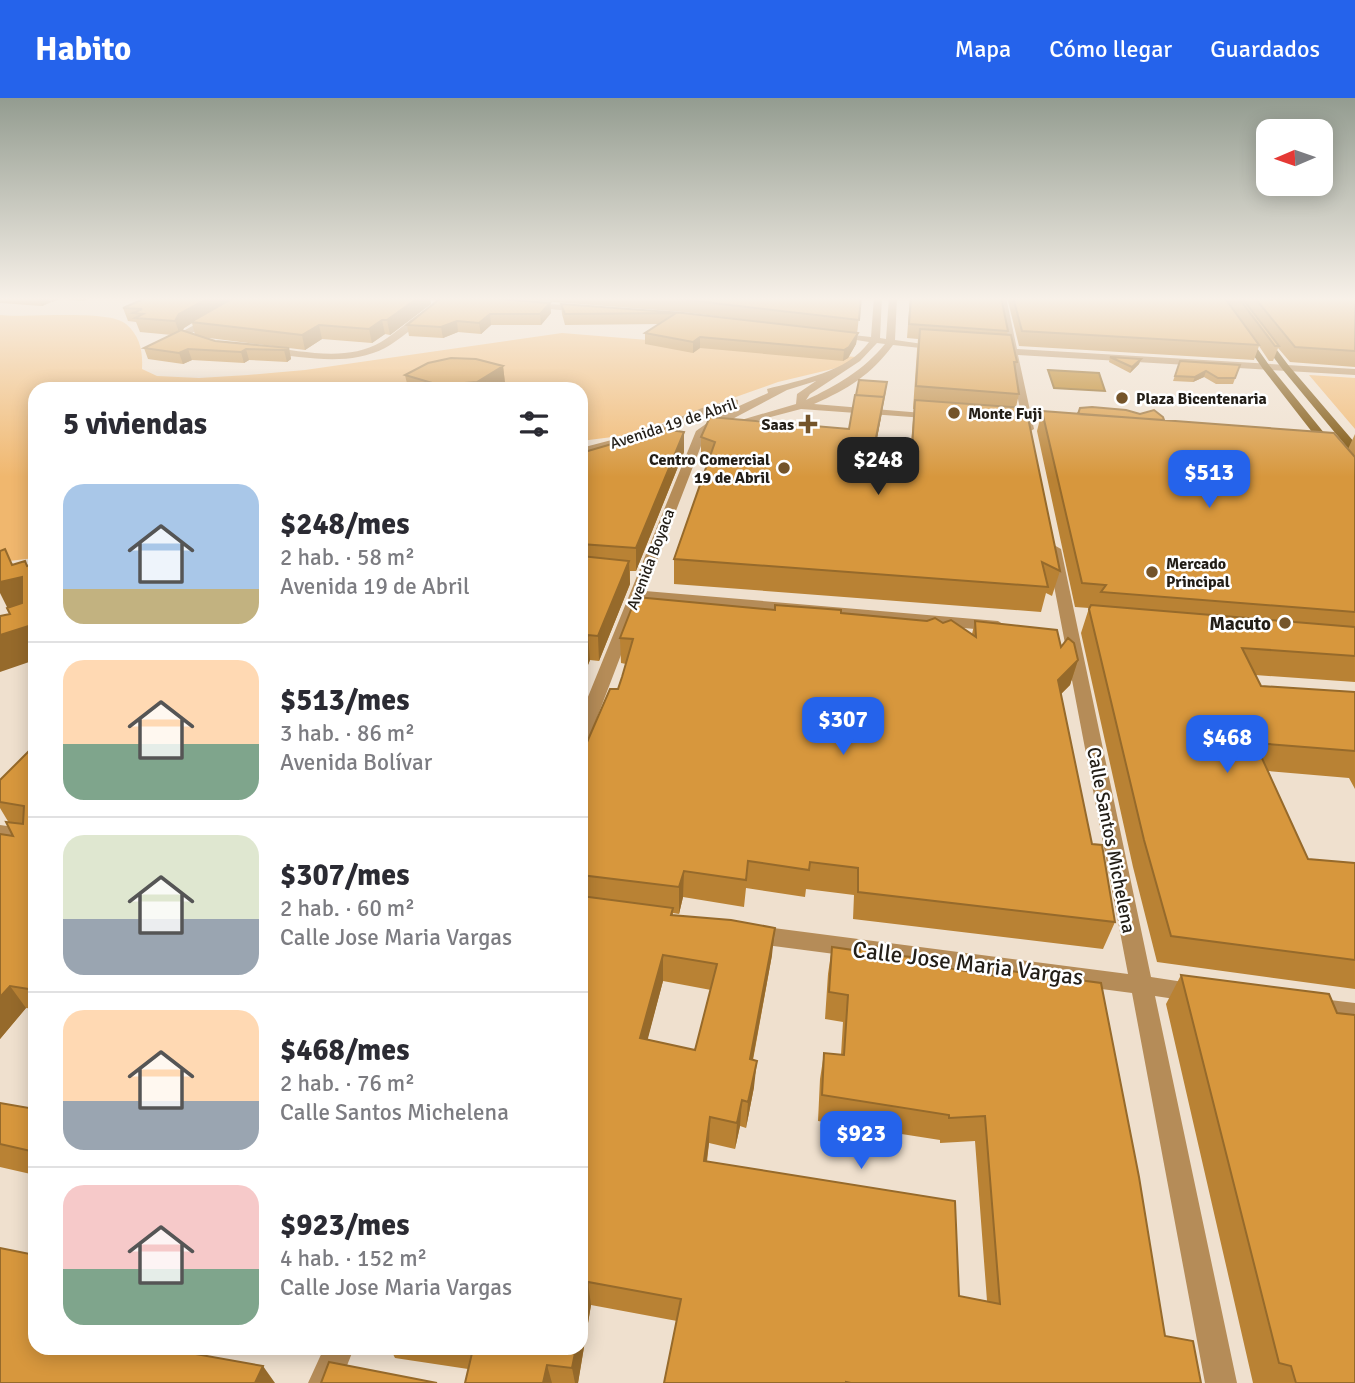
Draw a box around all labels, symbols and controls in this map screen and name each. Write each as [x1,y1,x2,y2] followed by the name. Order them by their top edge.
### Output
[35,29,131,70] text: Habito
[955,34,1011,64] text: Mapa
[1049,34,1172,64] text: Cómo llegar
[1210,34,1320,64] text: Guardados
[1256,119,1334,196] north arrow
[1256,119,1333,196] map controls
[1136,389,1267,409] place label: Plaza Bicentenaria
[1114,390,1130,406] marker: Plaza Bicentenaria
[607,394,739,454] street label: Avenida 19 de Abril
[968,404,1042,424] place label: Monte Fuji
[515,405,553,443] icon: filters
[946,405,962,421] marker: Monte Fuji
[63,406,207,443] text: 5 viviendas
[762,415,794,435] place label: Saas
[800,416,816,432] marker: Saas
[837,438,919,497] pin: $248
[853,445,903,474] text: $248
[649,450,770,488] place label: Centro Comercial 19 de Abril
[1168,450,1250,510] pin: $513
[1184,458,1234,487] text: $513
[776,460,792,476] marker: Centro Comercial 19 de Abril
[280,506,409,543] text: $248/mes
[623,506,679,613] street label: Avenida Boyaca
[119,512,203,596] icon: home
[280,543,415,572] text: 2 hab. · 58 m²
[1166,554,1230,592] place label: Mercado Principal
[1144,564,1160,580] marker: Mercado Principal
[280,572,470,601] text: Avenida 19 de Abril
[1209,612,1271,636] place label: Macuto
[1277,615,1293,631] marker: Macuto
[280,682,409,719] text: $513/mes
[119,688,203,772] icon: home
[802,698,884,757] pin: $307
[818,705,868,734] text: $307
[1186,716,1268,775] pin: $468
[280,719,415,748] text: 3 hab. · 86 m²
[1202,723,1252,752] text: $468
[1081,745,1141,935] street label: Calle Santos Michelena
[280,748,432,777] text: Avenida Bolívar
[280,857,409,894] text: $307/mes
[119,863,203,947] icon: home
[280,894,415,923] text: 2 hab. · 60 m²
[280,923,512,952] text: Calle Jose Maria Vargas
[851,935,1085,992] street label: Calle Jose Maria Vargas
[280,1032,409,1069] text: $468/mes
[119,1038,203,1122] icon: home
[280,1069,415,1098] text: 2 hab. · 76 m²
[280,1098,509,1127] text: Calle Santos Michelena
[820,1112,902,1171] pin: $923
[836,1119,886,1148] text: $923
[280,1207,409,1244] text: $923/mes
[119,1213,203,1297] icon: home
[280,1244,427,1273] text: 4 hab. · 152 m²
[280,1273,512,1302] text: Calle Jose Maria Vargas

